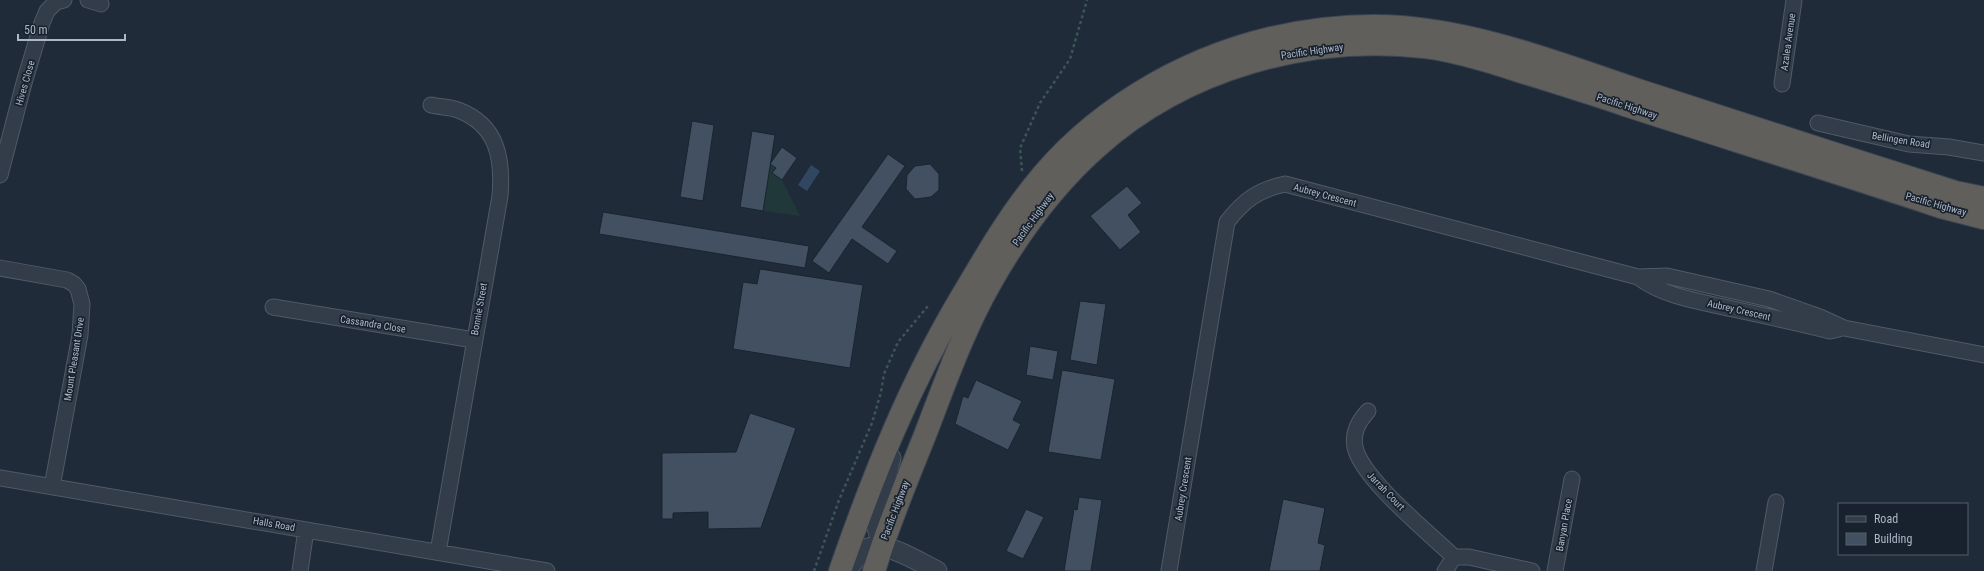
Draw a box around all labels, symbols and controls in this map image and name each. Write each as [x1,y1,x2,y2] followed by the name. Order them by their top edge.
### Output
[1779,12,1798,71] street label: Azalea Avenue
[18,16,125,42] scale bar
[24,23,48,37] text: 50 m
[1280,41,1344,61] street label: Pacific Highway
[13,59,37,107] street label: Hives Close
[1596,91,1658,121] street label: Pacific Highway
[1871,130,1931,150] street label: Bellingen Road
[1292,181,1358,209] street label: Aubrey Crescent
[1010,190,1056,248] street label: Pacific Highway
[1904,190,1968,218] street label: Pacific Highway
[469,282,489,336] street label: Bonnie Street
[1706,297,1772,323] street label: Aubrey Crescent
[339,313,407,335] street label: Cassandra Close
[62,316,86,401] street label: Mount Pleasant Drive
[1173,456,1193,522] street label: Aubrey Crescent
[1365,469,1407,513] street label: Jarrah Court
[879,479,911,541] street label: Pacific Highway
[1554,498,1574,552] street label: Banyan Place
[1838,503,1968,555] legend
[1874,512,1898,526] text: Road
[252,515,296,533] street label: Halls Road
[1874,532,1912,546] text: Building

